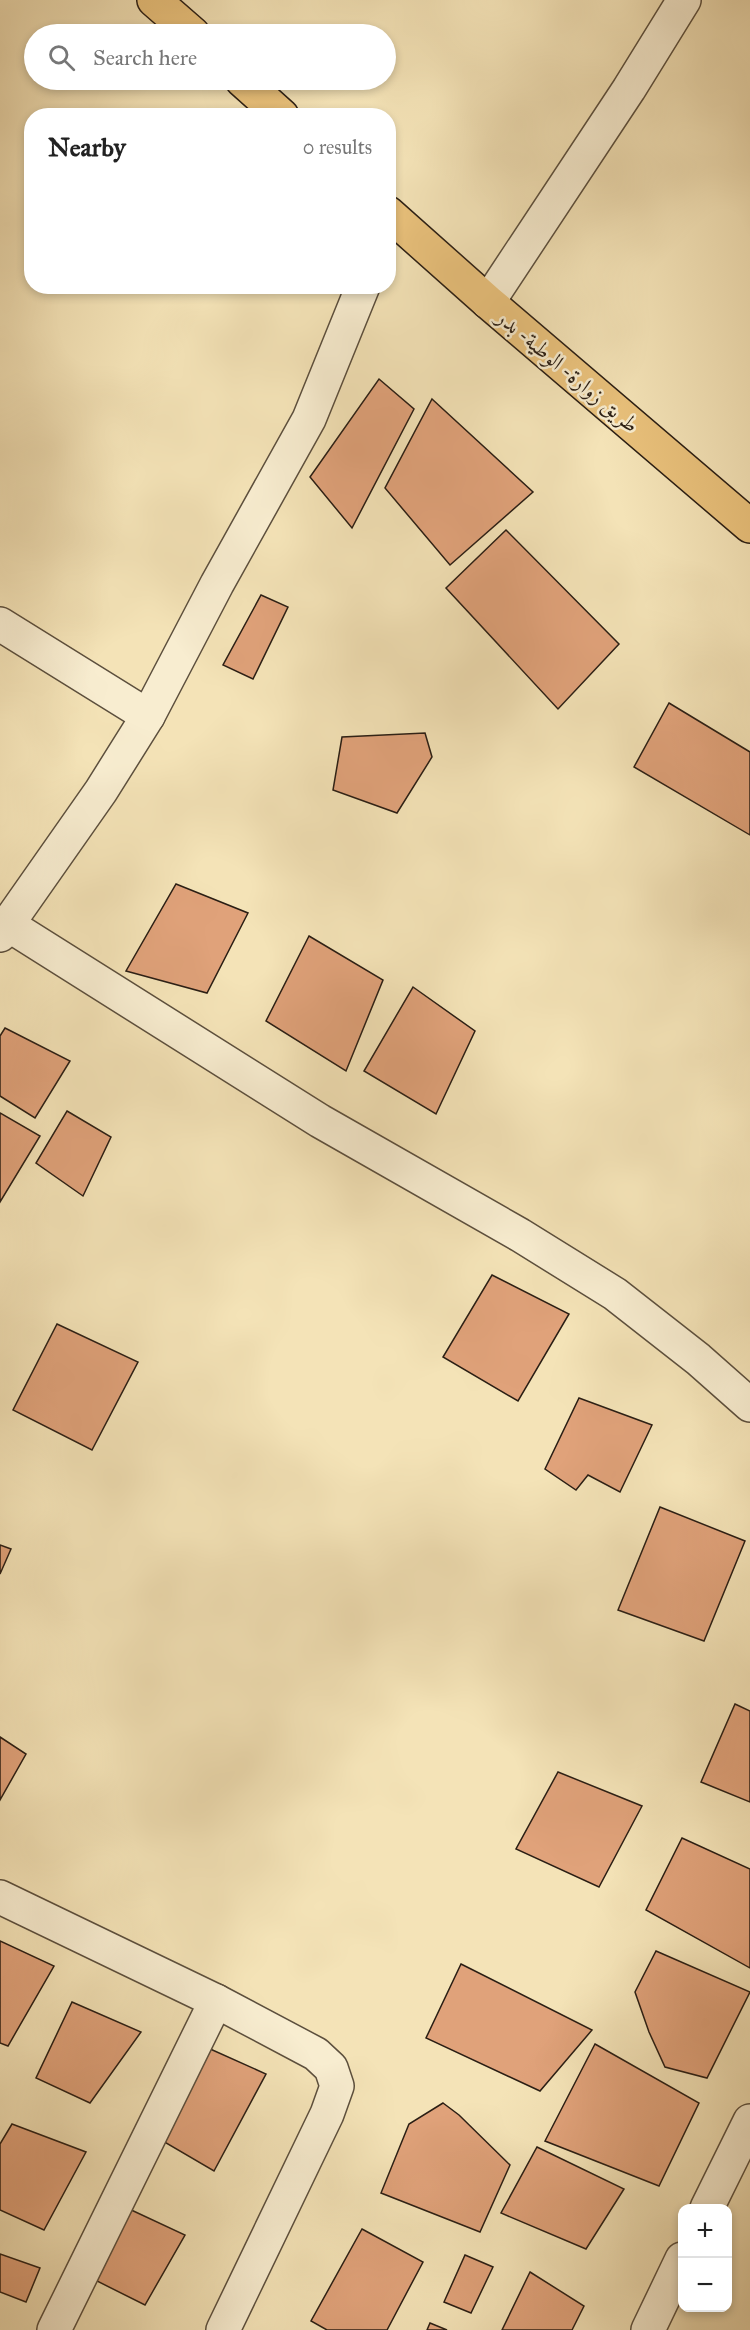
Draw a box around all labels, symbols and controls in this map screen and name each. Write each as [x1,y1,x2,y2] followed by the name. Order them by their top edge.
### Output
[24,24,396,90] search box
[45,41,78,74] icon: search
[93,44,197,71] text: Search here
[48,131,126,163] text: Nearby
[303,135,372,159] text: 0 results
[489,302,645,439] street label: طريق زوارة- الوطية- بدر
[678,2204,732,2312] map controls
[678,2204,732,2258] button: +
[678,2258,732,2312] button: −

